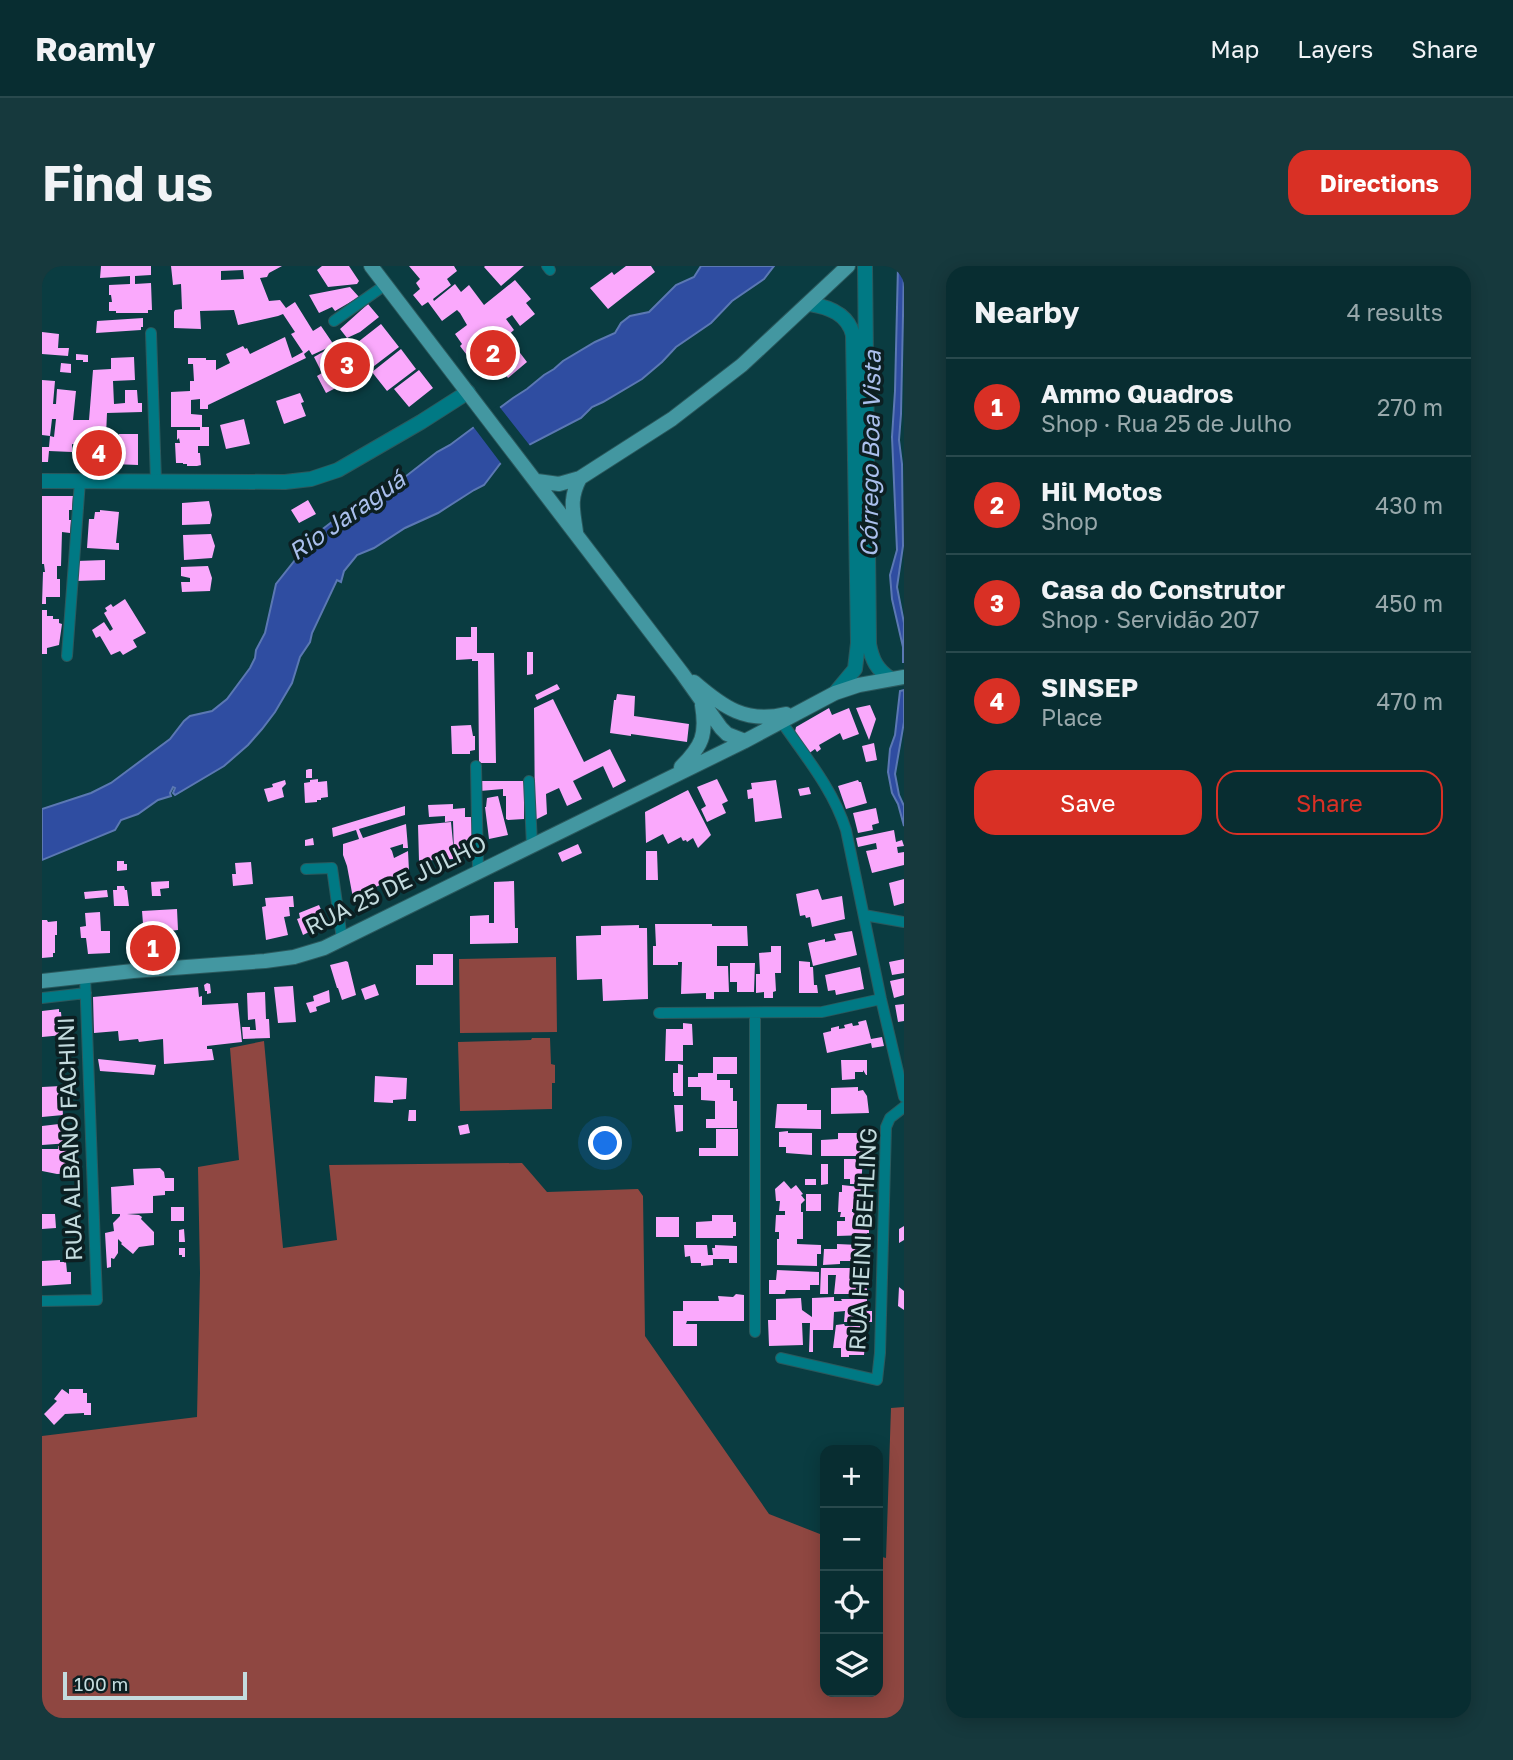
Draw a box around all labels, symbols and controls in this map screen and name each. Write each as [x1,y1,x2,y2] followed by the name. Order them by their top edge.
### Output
[35,29,155,68] text: Roamly
[1210,34,1259,63] text: Map
[1297,34,1373,63] text: Layers
[1411,34,1478,63] text: Share
[1288,150,1471,215] button: Directions
[42,153,213,212] text: Find us
[974,294,1079,330] text: Nearby
[1347,298,1443,326] text: 4 results
[470,327,516,379] pin: 2
[324,339,370,391] pin: 3
[853,349,887,558] water label: Córrego Boa Vista
[1041,378,1234,409] text: Ammo Quadros
[991,393,1003,421] text: 1
[1377,393,1443,421] text: 270 m
[1041,409,1292,437] text: Shop · Rua 25 de Julho
[76,427,122,479] pin: 4
[282,463,413,566] water label: Rio Jaraguá
[1041,476,1162,507] text: Hil Motos
[990,491,1004,519] text: 2
[1375,491,1443,519] text: 430 m
[1041,507,1098,535] text: Shop
[1041,574,1285,605] text: Casa do Construtor
[990,589,1004,617] text: 3
[1375,589,1443,617] text: 450 m
[1041,605,1259,633] text: Shop · Servidão 207
[1041,672,1138,703] text: SINSEP
[990,687,1004,715] text: 4
[1376,687,1443,715] text: 470 m
[1041,703,1102,731] text: Place
[974,770,1202,835] button: Save
[1216,770,1443,835] button: Share
[300,828,491,940] street label: RUA 25 DE JULHO
[130,922,176,974] pin: 1
[51,1017,87,1262] street label: RUA ALBANO FACHINI
[588,1126,622,1160] your location
[842,1127,882,1351] street label: RUA HEINI BEHLING
[820,1445,883,1697] map controls
[820,1445,883,1508] button: +
[820,1508,883,1571] button: −
[820,1571,883,1634] button: locate
[820,1634,883,1697] button: layers
[63,1669,247,1701] scale bar
[74,1672,128,1695] text: 100 m

